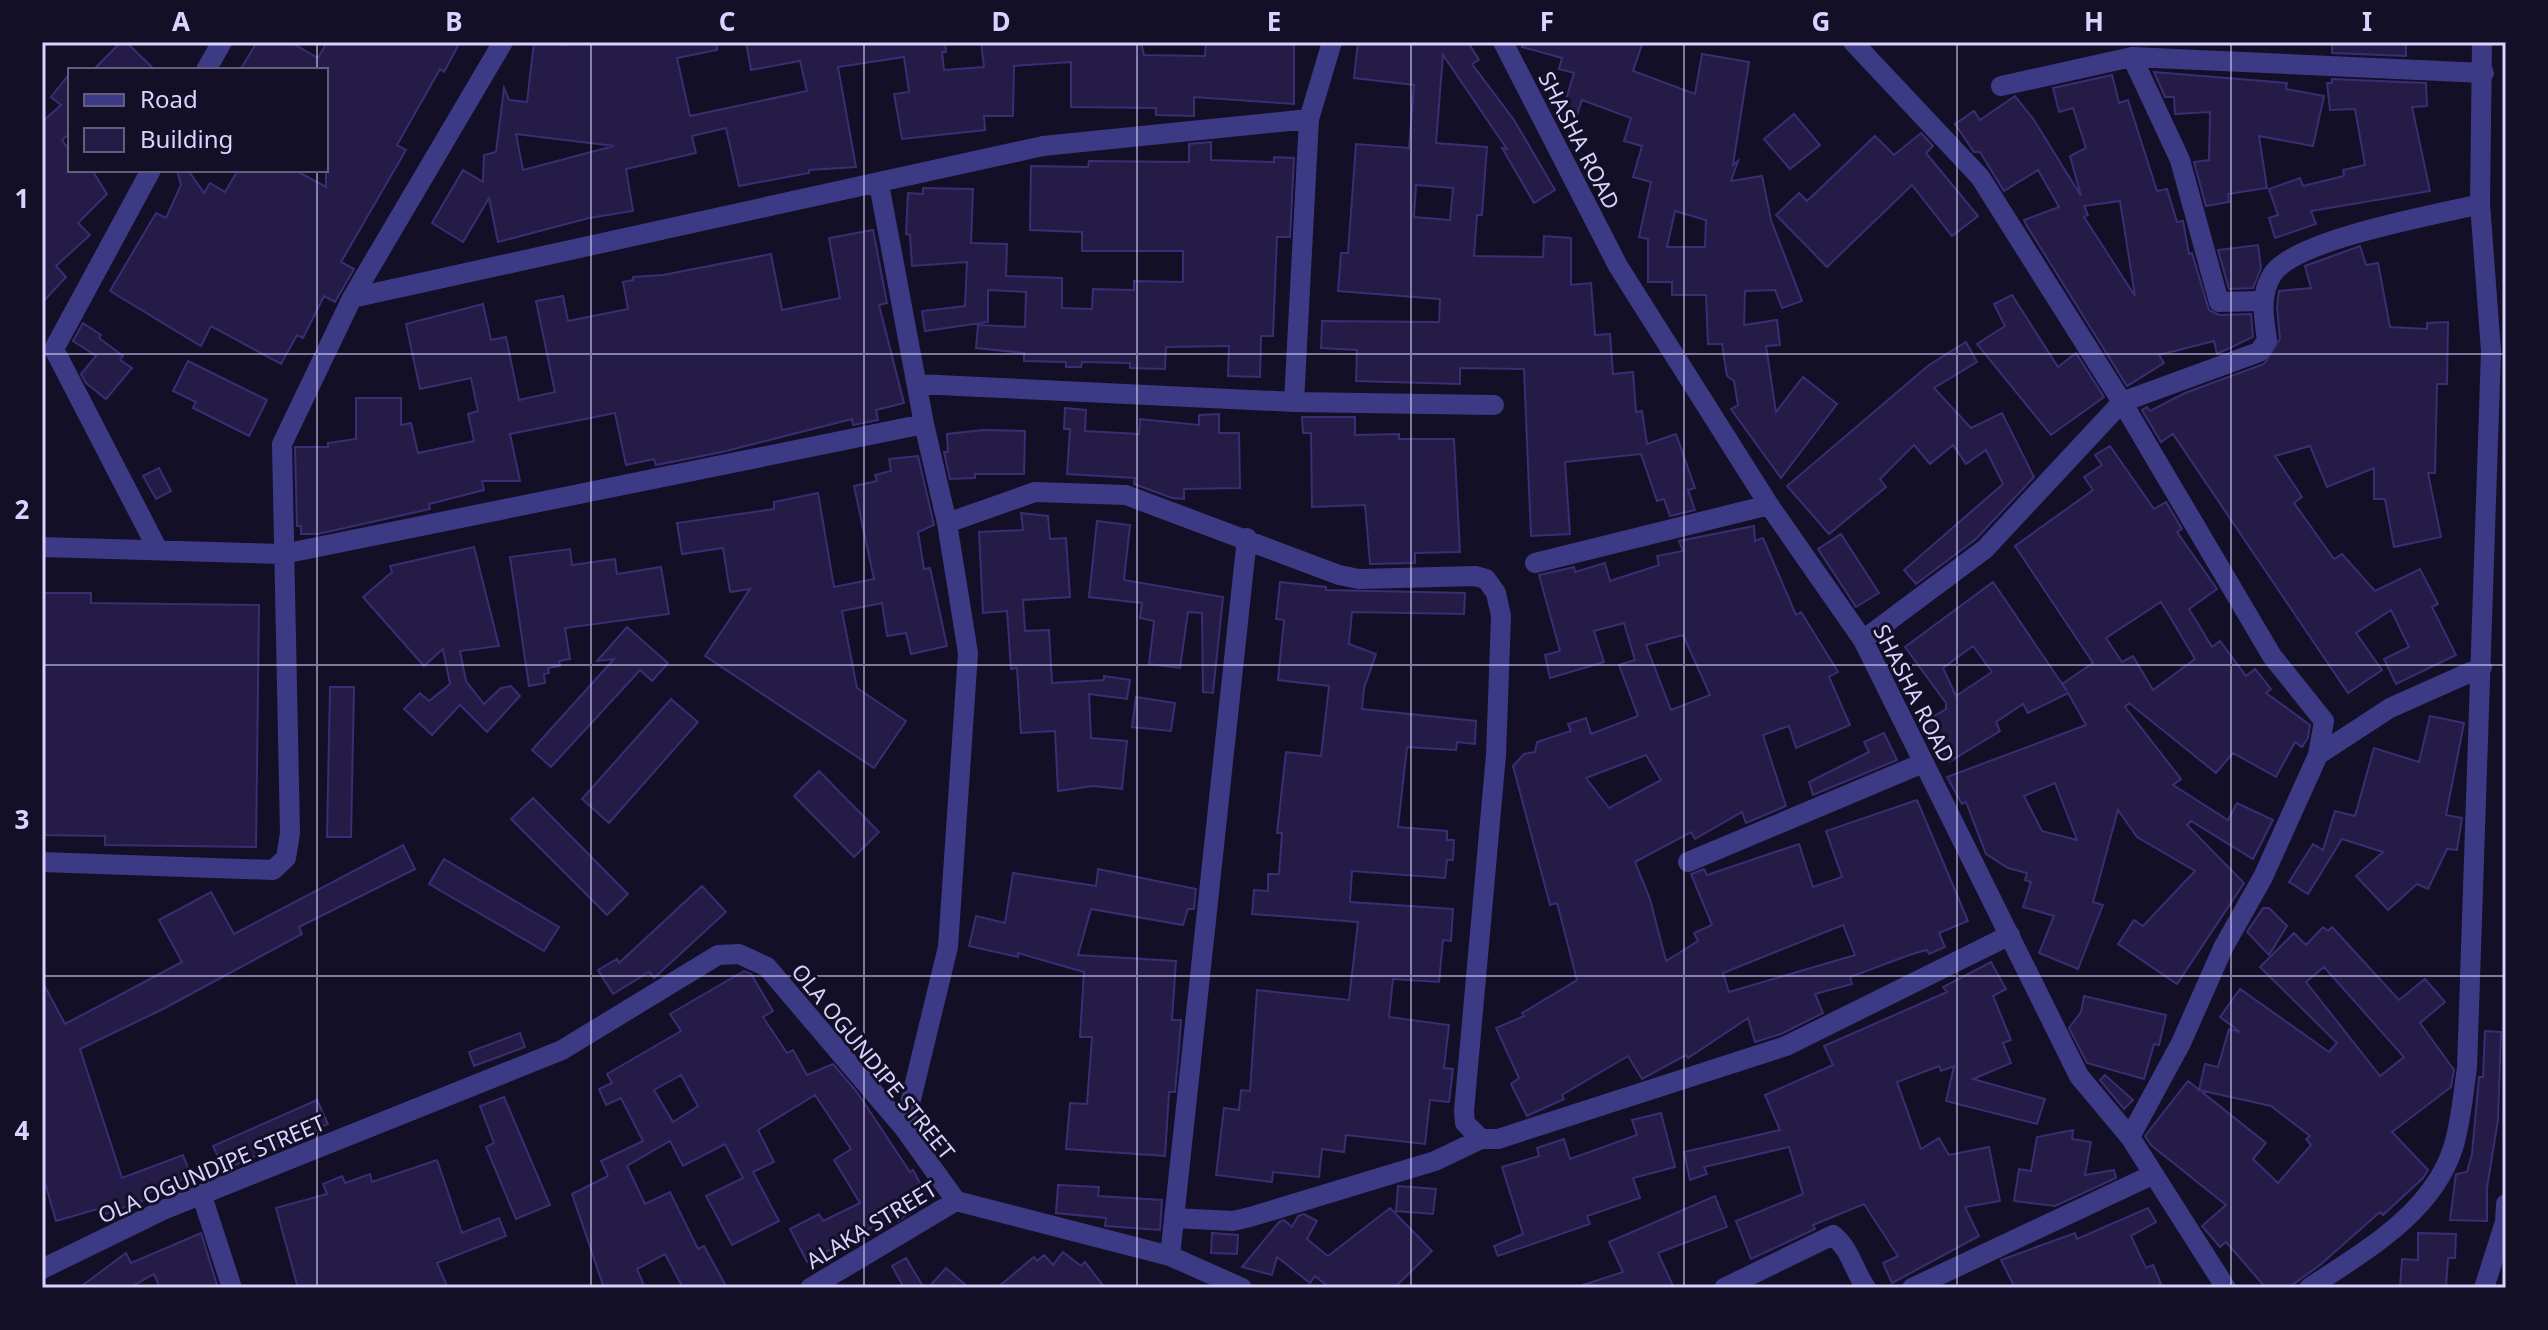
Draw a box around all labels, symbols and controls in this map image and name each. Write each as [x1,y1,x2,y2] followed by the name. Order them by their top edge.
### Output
[172,3,190,39] text: A
[445,3,463,39] text: B
[719,3,735,39] text: C
[991,3,1011,39] text: D
[1267,3,1281,39] text: E
[1540,3,1554,39] text: F
[1812,3,1830,39] text: G
[2084,3,2104,39] text: H
[2362,3,2372,39] text: I
[1532,66,1628,214] street label: SHASHA ROAD
[68,68,328,172] legend
[140,82,198,115] text: Road
[140,122,233,155] text: Building
[15,180,29,216] text: 1
[15,491,30,527] text: 2
[1867,619,1963,767] street label: SHASHA ROAD
[15,801,29,837] text: 3
[786,957,962,1165] street label: OLA OGUNDIPE STREET
[93,1107,329,1229] street label: OLA OGUNDIPE STREET
[15,1112,30,1148] text: 4
[800,1173,942,1275] street label: ALAKA STREET

